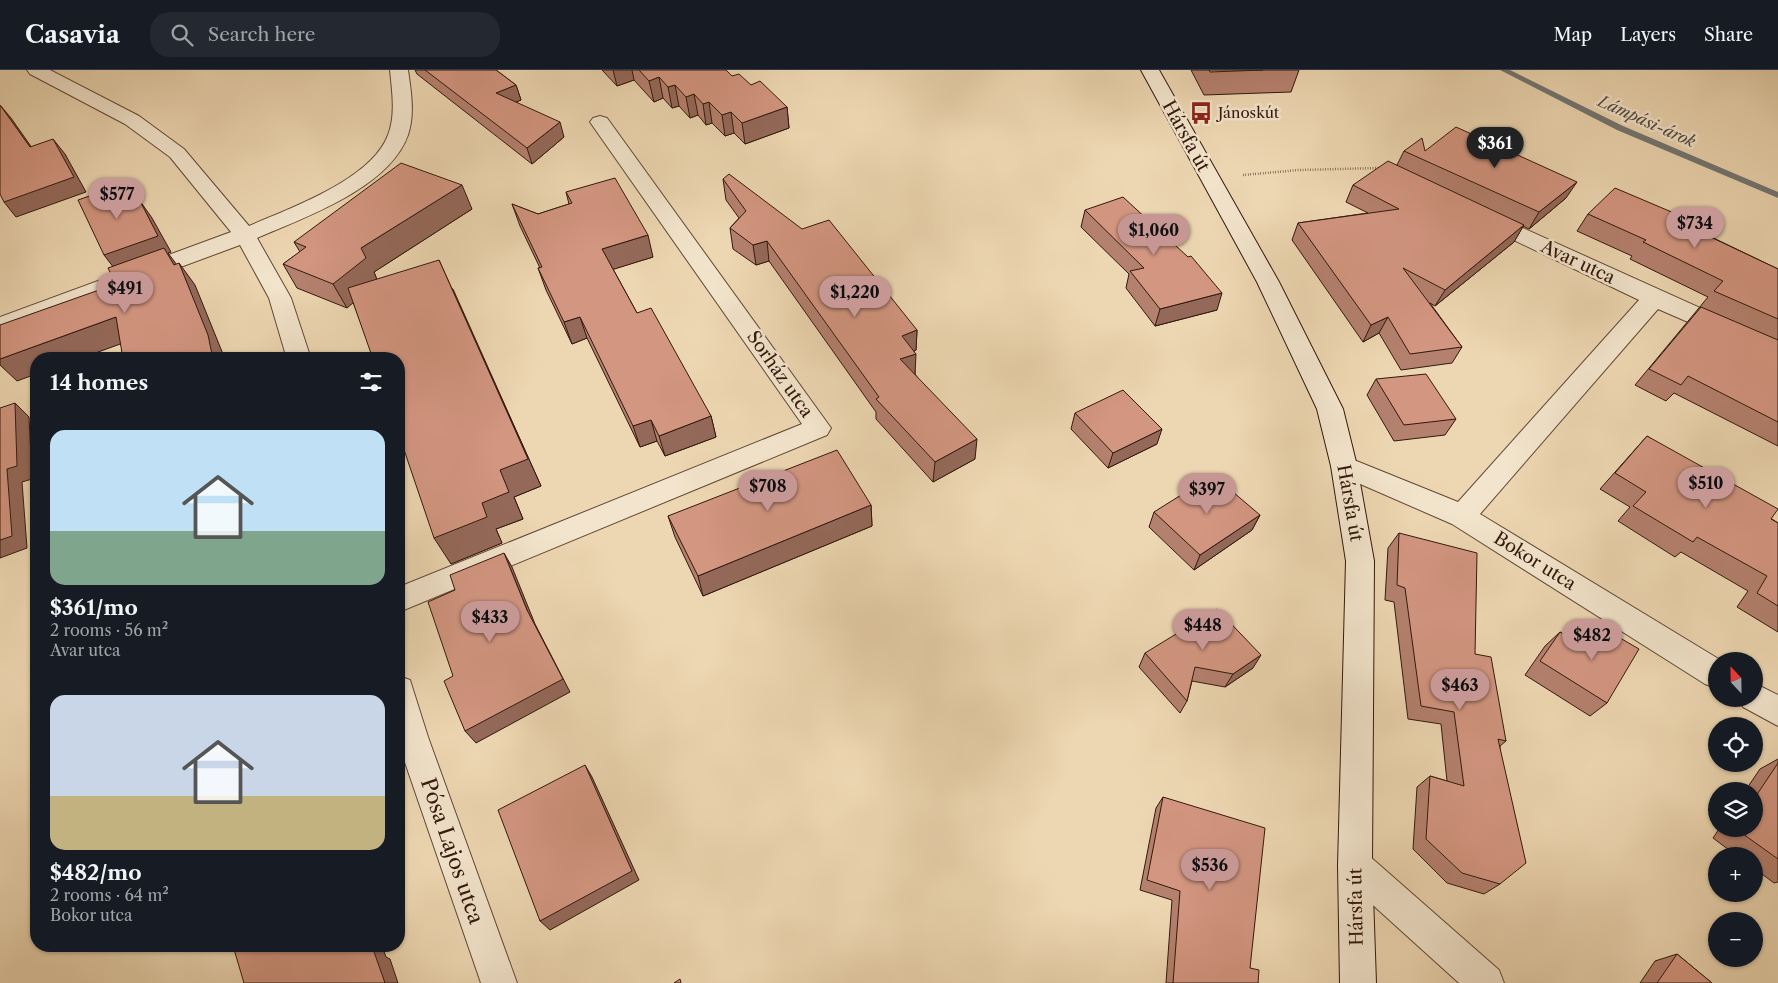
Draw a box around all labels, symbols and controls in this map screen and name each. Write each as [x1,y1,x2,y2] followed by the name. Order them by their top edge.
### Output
[150,12,500,57] search box
[25,20,120,49] text: Casavia
[168,21,196,49] icon: search
[208,23,315,46] text: Search here
[1554,24,1592,46] text: Map
[1620,24,1676,46] text: Layers
[1704,24,1753,46] text: Share
[1593,90,1699,152] water label: Lámpási-árok
[1158,97,1215,176] street label: Hársfa út
[1188,100,1214,126] bus stop icon: Jánoskút
[1216,103,1280,122] place label: Jánoskút
[1465,126,1525,169] pin: $361
[1478,133,1512,153] text: $361
[87,178,147,220] pin: $577
[100,184,134,204] text: $577
[1665,206,1725,249] pin: $734
[1677,213,1713,233] text: $734
[1113,214,1195,256] pin: $1,060
[1129,220,1179,240] text: $1,060
[1536,235,1619,289] street label: Avar utca
[95,272,155,314] pin: $491
[814,276,896,318] pin: $1,220
[107,278,143,298] text: $491
[830,282,880,302] text: $1,220
[742,326,818,422] street label: Sorház utca
[357,368,385,396] icon: filters
[50,370,148,395] text: 14 homes
[173,462,263,552] icon: home
[1332,463,1368,544] street label: Hársfa út
[1676,466,1736,509] pin: $510
[738,470,798,512] pin: $708
[1177,472,1237,515] pin: $397
[1688,473,1724,493] text: $510
[749,476,787,496] text: $708
[1189,479,1225,499] text: $397
[1490,527,1581,595] street label: Bokor utca
[50,595,138,620] text: $361/mo
[460,600,520,643] pin: $433
[472,607,508,627] text: $433
[1173,608,1233,651] pin: $448
[1184,615,1222,635] text: $448
[1562,618,1622,661] pin: $482
[50,620,168,640] text: 2 rooms · 56 m²
[1573,625,1611,645] text: $482
[50,640,121,660] text: Avar utca
[1708,652,1762,708] north arrow
[1708,652,1763,967] map controls
[1430,668,1490,711] pin: $463
[1441,675,1479,695] text: $463
[1708,717,1763,772] button: locate
[173,727,263,817] icon: home
[416,775,489,928] street label: Pósa Lajos utca
[1708,782,1763,837] button: layers
[1708,847,1763,902] button: +
[1180,848,1240,891] pin: $536
[1192,855,1228,875] text: $536
[50,860,142,885] text: $482/mo
[1344,867,1368,946] street label: Hársfa út
[50,885,169,905] text: 2 rooms · 64 m²
[50,905,132,925] text: Bokor utca
[1708,912,1763,967] button: −

